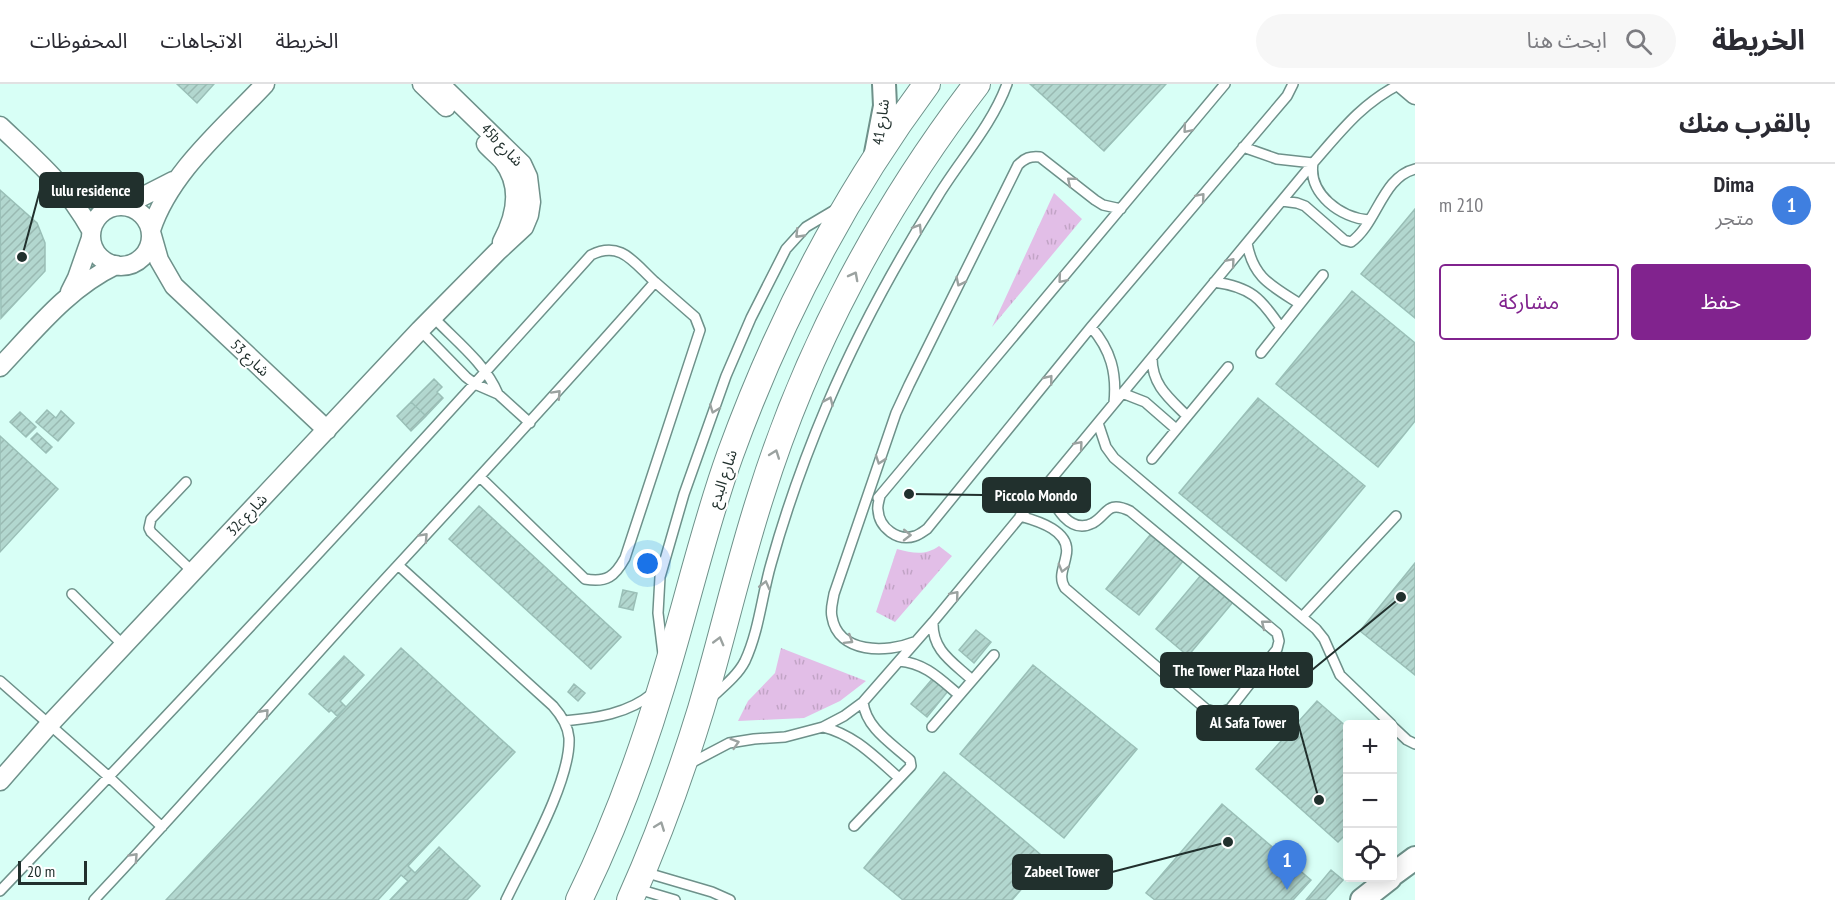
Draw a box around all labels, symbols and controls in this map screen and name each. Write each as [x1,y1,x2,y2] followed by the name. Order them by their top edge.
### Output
[1256,14,1676,68] search box
[1712,21,1805,58] text: الخريطة
[1622,25,1655,58] icon: search
[1527,26,1607,54] text: ابحث هنا
[30,27,127,54] text: المحفوظات
[160,27,242,54] text: الاتجاهات
[275,27,338,54] text: الخريطة
[868,98,896,146] street label: شارع 41
[1679,106,1811,139] text: بالقرب منك
[475,119,528,172] street label: 45b شارع
[1183,122,1194,133] one-way arrow
[1714,170,1754,198] text: Dima
[40,173,143,207] callout: lulu residence
[1067,177,1078,188] one-way arrow
[51,180,131,200] text: lulu residence
[1439,192,1483,218] text: 210 m
[1787,192,1796,218] text: 1
[1194,193,1205,204] one-way arrow
[1715,205,1754,231] text: متجر
[910,224,922,234] one-way arrow
[795,228,806,238] one-way arrow
[1223,258,1234,269] one-way arrow
[1439,264,1619,340] button: مشاركة
[1631,264,1811,340] button: حفظ
[847,272,858,282] one-way arrow
[1058,272,1069,283] one-way arrow
[955,276,967,287] one-way arrow
[225,335,274,383] street label: شارع 53
[1042,375,1053,386] one-way arrow
[549,391,560,402] one-way arrow
[821,397,833,408] one-way arrow
[709,402,721,413] one-way arrow
[1072,441,1083,452] one-way arrow
[704,447,744,512] street label: شارع البدع
[768,449,781,460] one-way arrow
[875,454,887,465] one-way arrow
[983,478,1090,512] callout: Piccolo Mondo
[995,485,1077,505] text: Piccolo Mondo
[222,489,273,542] street label: 32c شارع
[903,529,912,541] one-way arrow
[417,534,428,544] one-way arrow
[633,549,662,578] your location
[1058,563,1071,573] one-way arrow
[758,581,771,591] one-way arrow
[947,591,958,602] one-way arrow
[1261,620,1272,631] one-way arrow
[843,632,853,644] one-way arrow
[712,636,724,647] one-way arrow
[1161,653,1312,687] callout: The Tower Plaza Hotel
[1173,660,1299,680] text: The Tower Plaza Hotel
[1197,706,1298,740] callout: Al Safa Tower
[258,709,269,720] one-way arrow
[1209,712,1286,732] text: Al Safa Tower
[1343,720,1397,882] map controls
[1343,720,1397,774] button: +
[729,738,740,750] one-way arrow
[1343,774,1397,828] button: −
[653,822,665,833] one-way arrow
[1343,828,1397,882] button: locate
[1268,840,1306,890] pin: 1
[127,854,138,864] one-way arrow
[1013,855,1112,889] callout: Zabeel Tower
[18,858,87,886] scale bar
[27,861,55,881] text: 20 m
[1025,861,1100,881] text: Zabeel Tower

